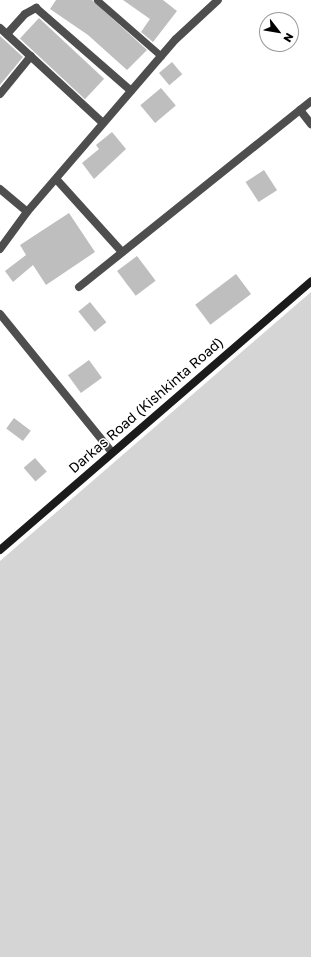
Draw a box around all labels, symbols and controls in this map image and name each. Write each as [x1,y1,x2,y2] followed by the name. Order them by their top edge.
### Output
[259,12,299,52] north arrow
[281,31,297,45] text: N
[65,333,227,477] street label: Darkas Road (Kishkinta Road)

